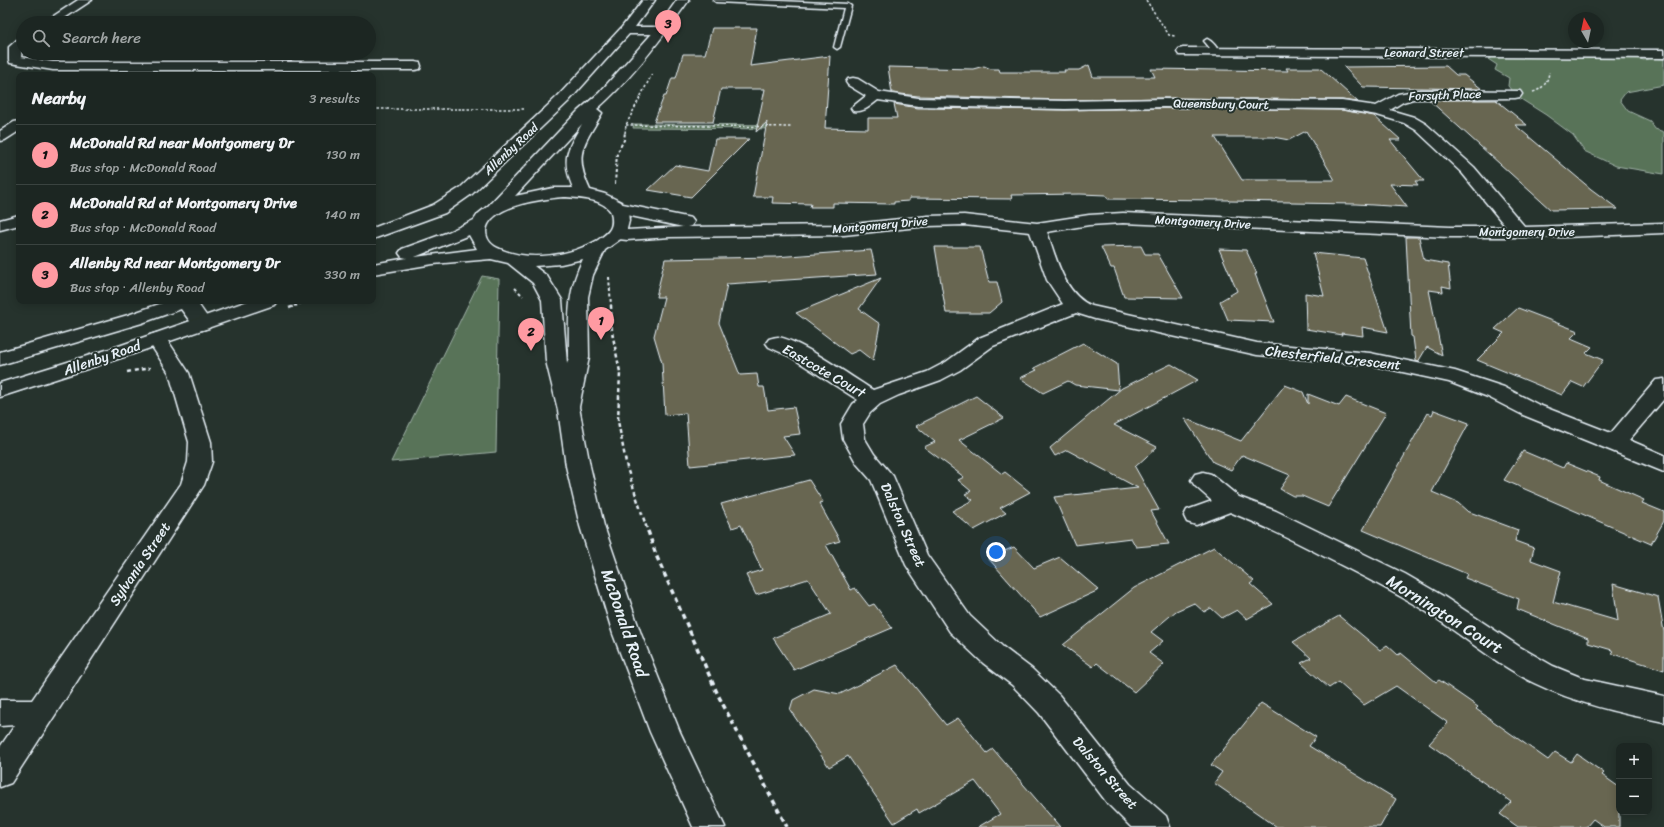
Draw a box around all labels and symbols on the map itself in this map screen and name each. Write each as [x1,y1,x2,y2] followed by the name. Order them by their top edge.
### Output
[655,10,681,43] pin: 3
[1568,12,1604,48] north arrow
[1384,42,1465,64] street label: Leonard Street
[1408,83,1482,107] street label: Forsyth Place
[1173,92,1269,116] street label: Queensbury Court
[478,117,544,181] street label: Allenby Road
[1154,209,1252,235] street label: Montgomery Drive
[831,210,929,240] street label: Montgomery Drive
[1479,221,1575,243] street label: Montgomery Drive
[588,307,614,340] pin: 1
[518,318,544,351] pin: 2
[59,333,146,383] street label: Allenby Road
[778,337,872,406] street label: Eastcote Court
[1264,338,1402,378] street label: Chesterfield Crescent
[873,479,933,571] street label: Dalston Street
[103,517,177,611] street label: Sylvania Street
[986,542,1006,562] your location
[592,565,658,682] street label: McDonald Road
[1380,566,1510,662] street label: Mornington Court
[1066,731,1144,815] street label: Dalston Street

